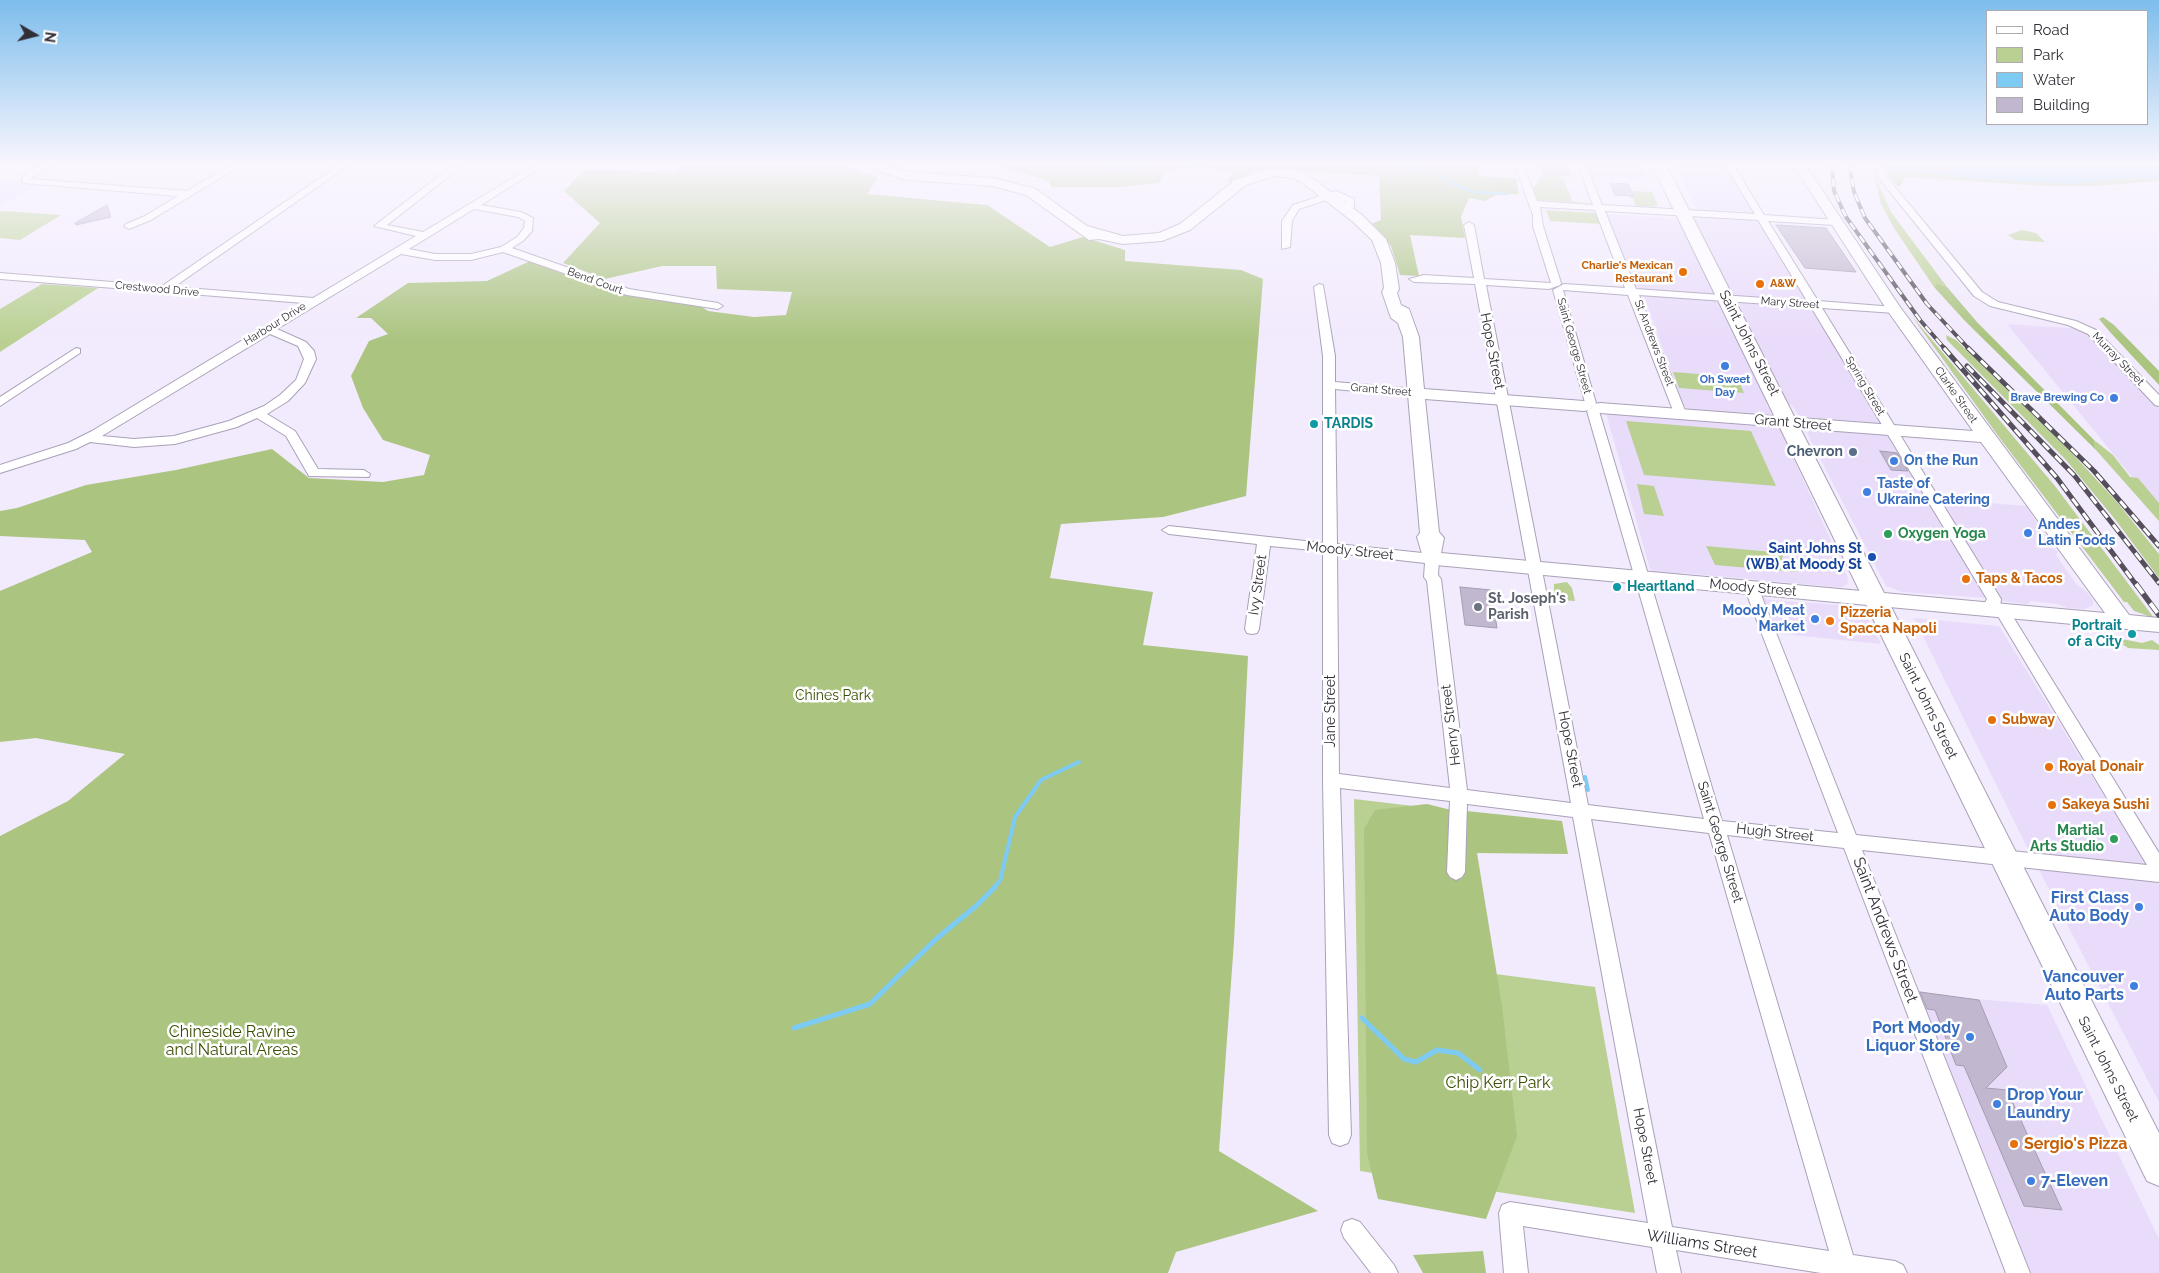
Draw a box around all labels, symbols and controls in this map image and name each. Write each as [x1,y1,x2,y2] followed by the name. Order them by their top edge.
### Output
[10,10,60,60] north arrow
[1986,10,2149,125] legend
[2033,21,2069,39] text: Road
[41,31,59,43] text: N
[2033,46,2064,64] text: Park
[2033,71,2075,89] text: Water
[2033,96,2090,114] text: Building
[1581,259,1673,285] place label: Charlie's Mexican Restaurant
[565,265,625,297] street label: Bend Court
[1677,266,1689,278] marker: Charlie's Mexican Restaurant
[1770,277,1796,291] place label: A&W
[1754,278,1766,290] marker: A&W
[114,279,200,299] street label: Crestwood Drive
[1715,288,1783,398] street label: Saint Johns Street
[1760,294,1820,312] street label: Mary Street
[1554,297,1594,395] street label: Saint George Street
[1632,298,1676,388] street label: St Andrews Street
[242,300,308,348] street label: Harbour Drive
[1476,311,1508,391] street label: Hope Street
[2089,330,2147,388] street label: Murray Street
[1842,354,1888,418] street label: Spring Street
[1719,360,1731,372] marker: Oh Sweet Day
[1932,364,1980,426] street label: Clarke Street
[1700,373,1750,399] place label: Oh Sweet Day
[1350,381,1412,399] street label: Grant Street
[2011,391,2104,405] place label: Brave Brewing Co
[2108,392,2120,404] marker: Brave Brewing Co
[1754,411,1832,435] street label: Grant Street
[1324,416,1373,432] place label: TARDIS
[1308,418,1320,430] marker: TARDIS
[1787,444,1843,460] place label: Chevron
[1847,446,1859,458] marker: Chevron
[1904,453,1978,469] place label: On the Run
[1888,455,1900,467] marker: On the Run
[1877,476,1990,508] place label: Taste of Ukraine Catering
[1861,486,1873,498] marker: Taste of Ukraine Catering
[2038,517,2115,550] place label: Andes Latin Foods
[1898,526,1986,542] place label: Oxygen Yoga
[2022,527,2034,539] marker: Andes Latin Foods
[1882,528,1894,540] marker: Oxygen Yoga
[1306,538,1394,564] street label: Moody Street
[1746,541,1862,574] place label: Saint Johns St (WB) at Moody St
[1866,551,1878,563] marker: Saint Johns St (WB) at Moody St
[1245,554,1271,616] street label: Ivy Street
[1976,571,2063,587] place label: Taps & Tacos
[1960,573,1972,585] marker: Taps & Tacos
[1709,576,1797,600] street label: Moody Street
[1627,579,1694,595] place label: Heartland
[1611,581,1623,593] marker: Heartland
[1488,591,1566,624] place label: St. Joseph's Parish
[1472,601,1484,613] marker: St. Joseph's Parish
[1722,603,1805,636] place label: Moody Meat Market
[1840,605,1937,638] place label: Pizzeria Spacca Napoli
[1809,613,1821,625] marker: Moody Meat Market
[1824,615,1836,627] marker: Pizzeria Spacca Napoli
[2067,618,2122,650] place label: Portrait of a City
[2126,628,2138,640] marker: Portrait of a City
[1895,650,1961,762] street label: Saint Johns Street
[1323,674,1339,748] street label: Jane Street
[1438,684,1464,766] street label: Henry Street
[795,688,871,704] park label: Chines Park
[1554,709,1586,789] street label: Hope Street
[2002,712,2055,728] place label: Subway
[1986,714,1998,726] marker: Subway
[2059,759,2144,775] place label: Royal Donair
[2043,761,2055,773] marker: Royal Donair
[1694,779,1746,905] street label: Saint George Street
[2062,797,2149,813] place label: Sakeya Sushi
[2046,799,2058,811] marker: Sakeya Sushi
[1735,821,1815,845] street label: Hugh Street
[2030,823,2104,856] place label: Martial Arts Studio
[2108,833,2120,845] marker: Martial Arts Studio
[1848,855,1922,1005] street label: Saint Andrews Street
[2049,888,2129,926] place label: First Class Auto Body
[2133,901,2145,913] marker: First Class Auto Body
[2042,967,2124,1005] place label: Vancouver Auto Parts
[2128,980,2140,992] marker: Vancouver Auto Parts
[2074,1014,2142,1124] street label: Saint Johns Street
[1866,1018,1960,1056] place label: Port Moody Liquor Store
[166,1022,298,1060] park label: Chineside Ravine and Natural Areas
[1964,1031,1976,1043] marker: Port Moody Liquor Store
[1446,1073,1550,1093] park label: Chip Kerr Park
[2007,1085,2083,1123] place label: Drop Your Laundry
[1991,1098,2003,1110] marker: Drop Your Laundry
[1629,1106,1661,1186] street label: Hope Street
[2024,1134,2127,1154] place label: Sergio's Pizza
[2008,1138,2020,1150] marker: Sergio's Pizza
[2041,1171,2108,1191] place label: 7-Eleven
[2025,1175,2037,1187] marker: 7-Eleven
[1645,1226,1759,1262] street label: Williams Street

